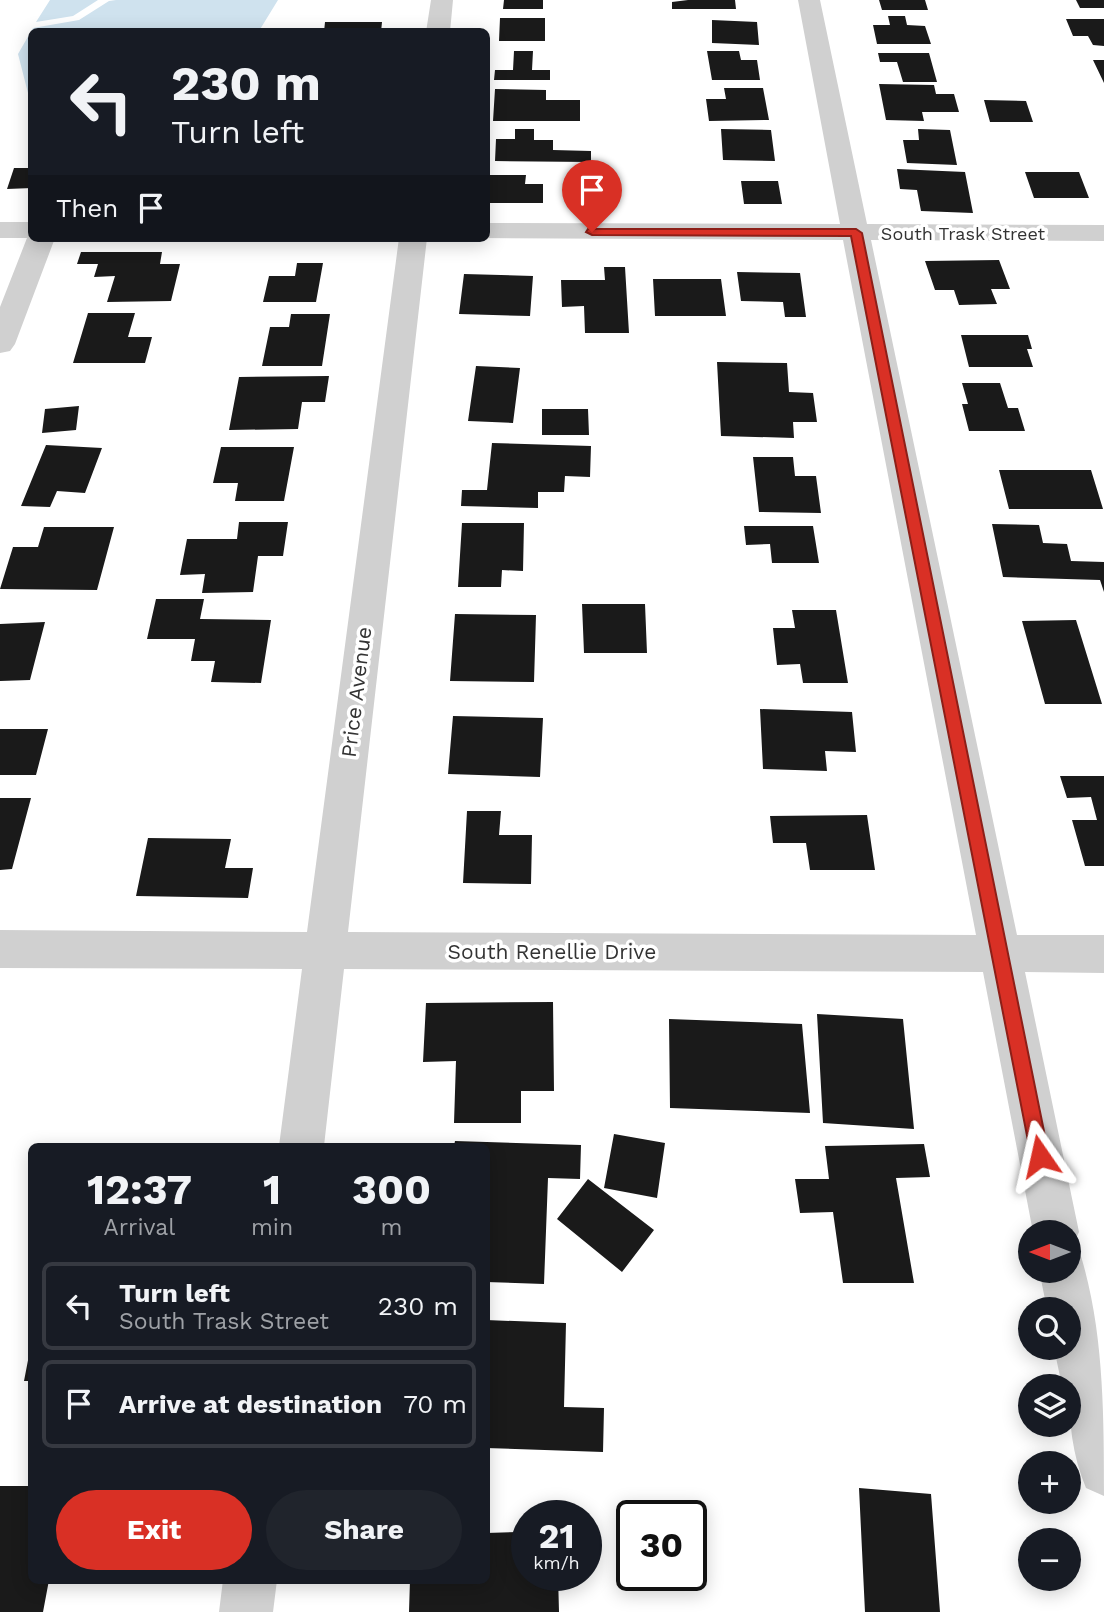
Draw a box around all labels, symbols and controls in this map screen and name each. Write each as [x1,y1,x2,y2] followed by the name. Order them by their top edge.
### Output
[171,54,321,112] text: 230 m
[56,56,147,147] icon: left
[171,113,304,151] text: Turn left
[562,160,622,232] pin
[573,171,611,209] icon: arrive
[132,189,170,227] icon: arrive
[56,193,118,223] text: Then
[881,223,1046,244] street label: South Trask Street
[336,625,376,759] street label: Price Avenue
[448,939,656,964] street label: South Renellie Drive
[1003,1119,1077,1193] position arrow
[87,1165,192,1214] text: 12:37
[263,1165,281,1214] text: 1
[352,1165,431,1214] text: 300
[104,1214,175,1241] text: Arrival
[251,1214,293,1241] text: min
[381,1214,403,1241] text: m
[1018,1220,1082,1283] north arrow
[1018,1220,1081,1591] map controls
[119,1278,230,1308] text: Turn left
[60,1287,98,1325] icon: left
[378,1291,458,1321] text: 230 m
[1018,1297,1081,1360] button: search
[119,1308,329,1335] text: South Trask Street
[1018,1374,1081,1437] button: layers
[60,1385,98,1423] icon: arrive
[119,1389,382,1419] text: Arrive at destination
[403,1389,467,1419] text: 70 m
[1018,1451,1081,1514] button: +
[56,1490,252,1570] button: Exit
[266,1490,462,1570] button: Share
[616,1500,707,1591] speed limit sign: 30
[539,1515,574,1557] text: 21
[1018,1528,1081,1591] button: −
[533,1552,580,1573] text: km/h

